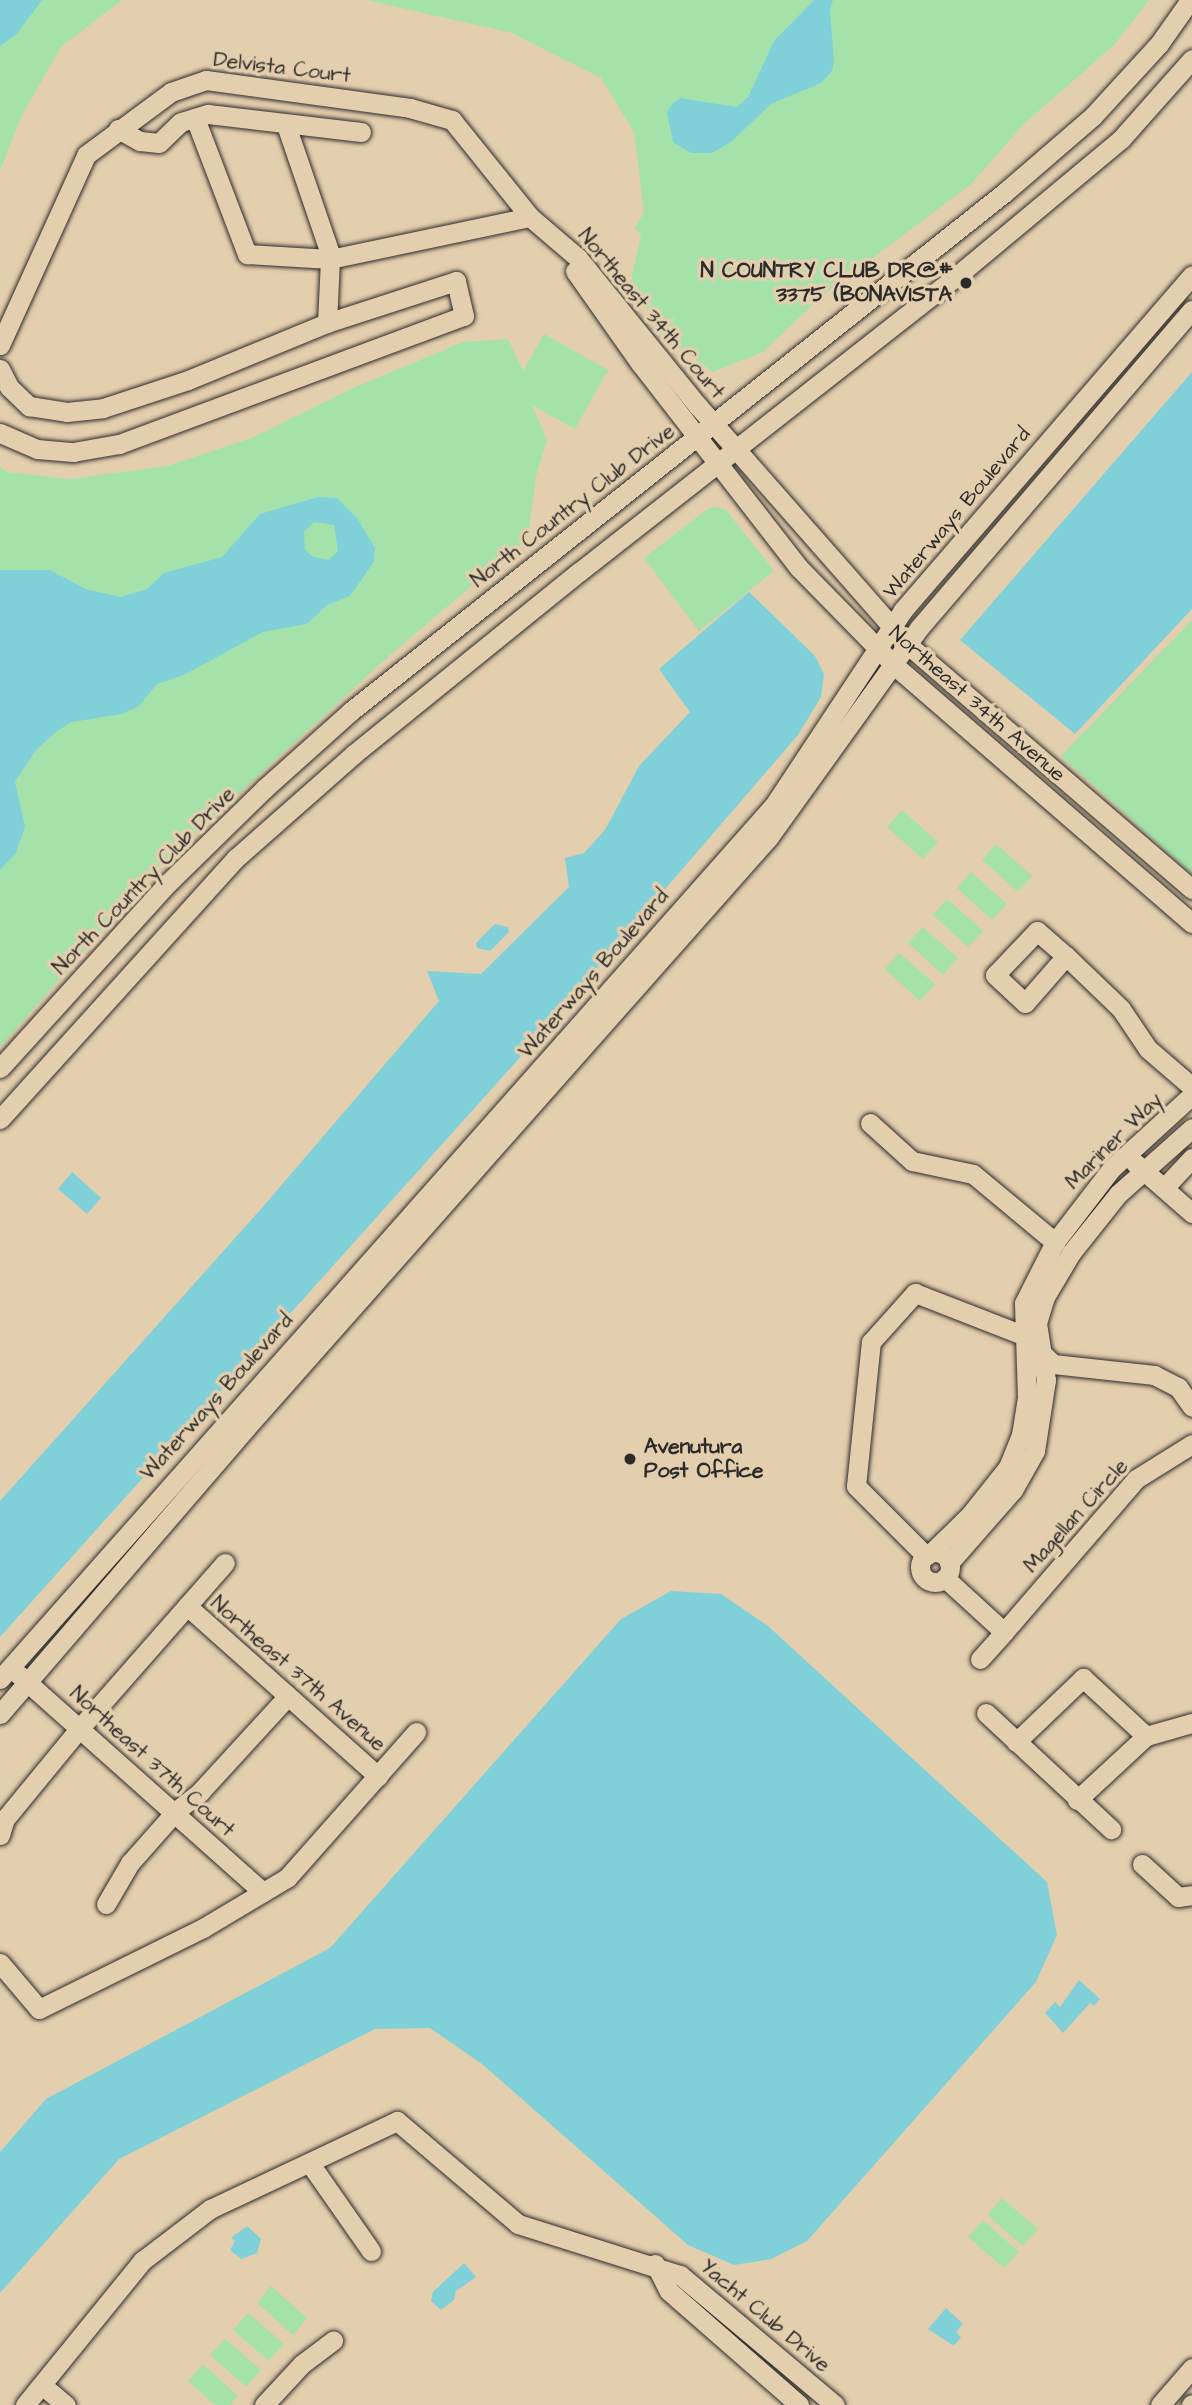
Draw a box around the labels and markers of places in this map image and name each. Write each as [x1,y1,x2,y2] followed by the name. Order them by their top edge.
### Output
[700,258,952,308] place label: N COUNTRY CLUB DR@# 3375 (BONAVISTA
[958,275,974,291] marker: N COUNTRY CLUB DR@# 3375 (BONAVISTA
[644,1434,763,1484] place label: Avenutura Post Office
[622,1451,638,1467] marker: Avenutura Post Office

